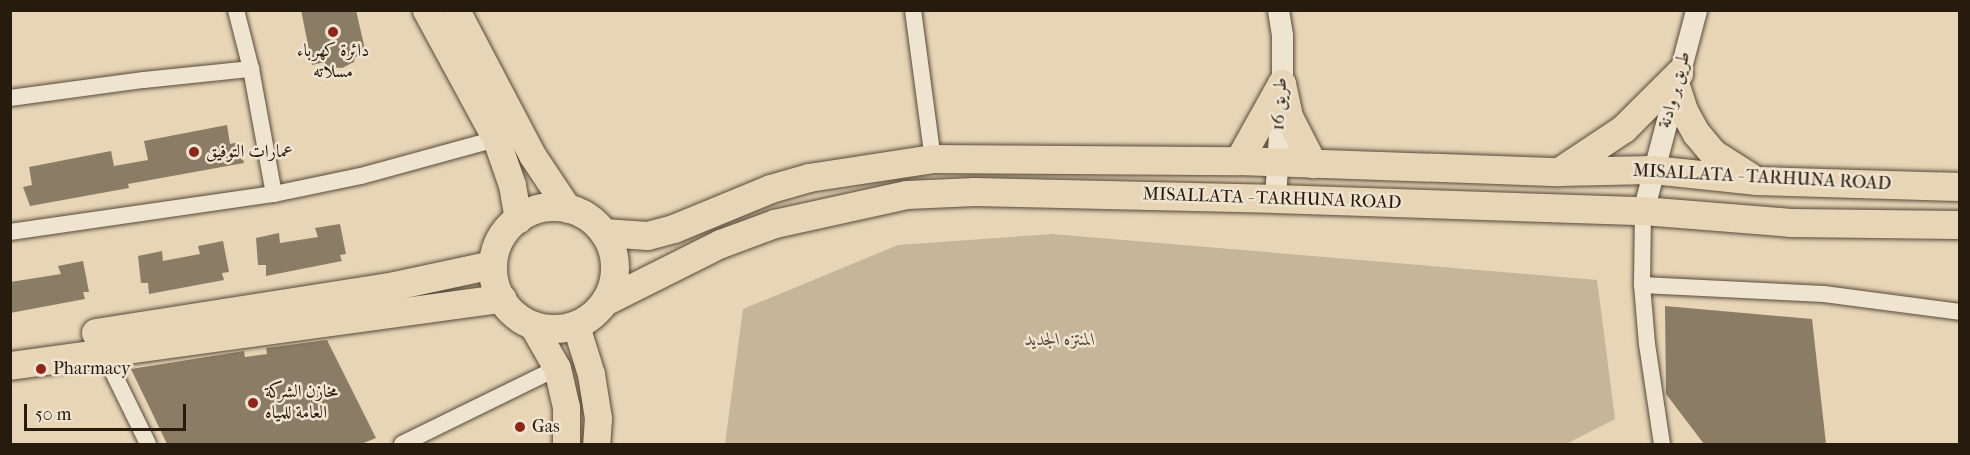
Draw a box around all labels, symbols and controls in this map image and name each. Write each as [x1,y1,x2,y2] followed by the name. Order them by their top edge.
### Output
[326,25,340,39] marker: دائرة كهرباء مسلاته
[297,41,369,84] place label: دائرة كهرباء مسلاته
[1654,49,1696,131] street label: طريق بر وادنة
[1268,77,1292,131] street label: طريق 16
[206,141,293,163] place label: عمارات التوفيق
[187,145,201,159] marker: عمارات التوفيق
[1632,160,1892,196] street label: MISALLATA - TARHUNA ROAD
[1142,184,1402,214] street label: MISALLATA - TARHUNA ROAD
[1025,329,1095,351] park label: المنتزه الجديد
[53,358,131,380] place label: Pharmacy
[34,362,48,376] marker: Pharmacy
[265,382,338,424] place label: مخازن الشركة العامة للمياه
[27,392,189,430] scale bar
[246,396,260,410] marker: مخازن الشركة العامة للمياه
[35,404,71,425] text: 50 m
[532,416,560,438] place label: Gas
[513,420,527,434] marker: Gas

